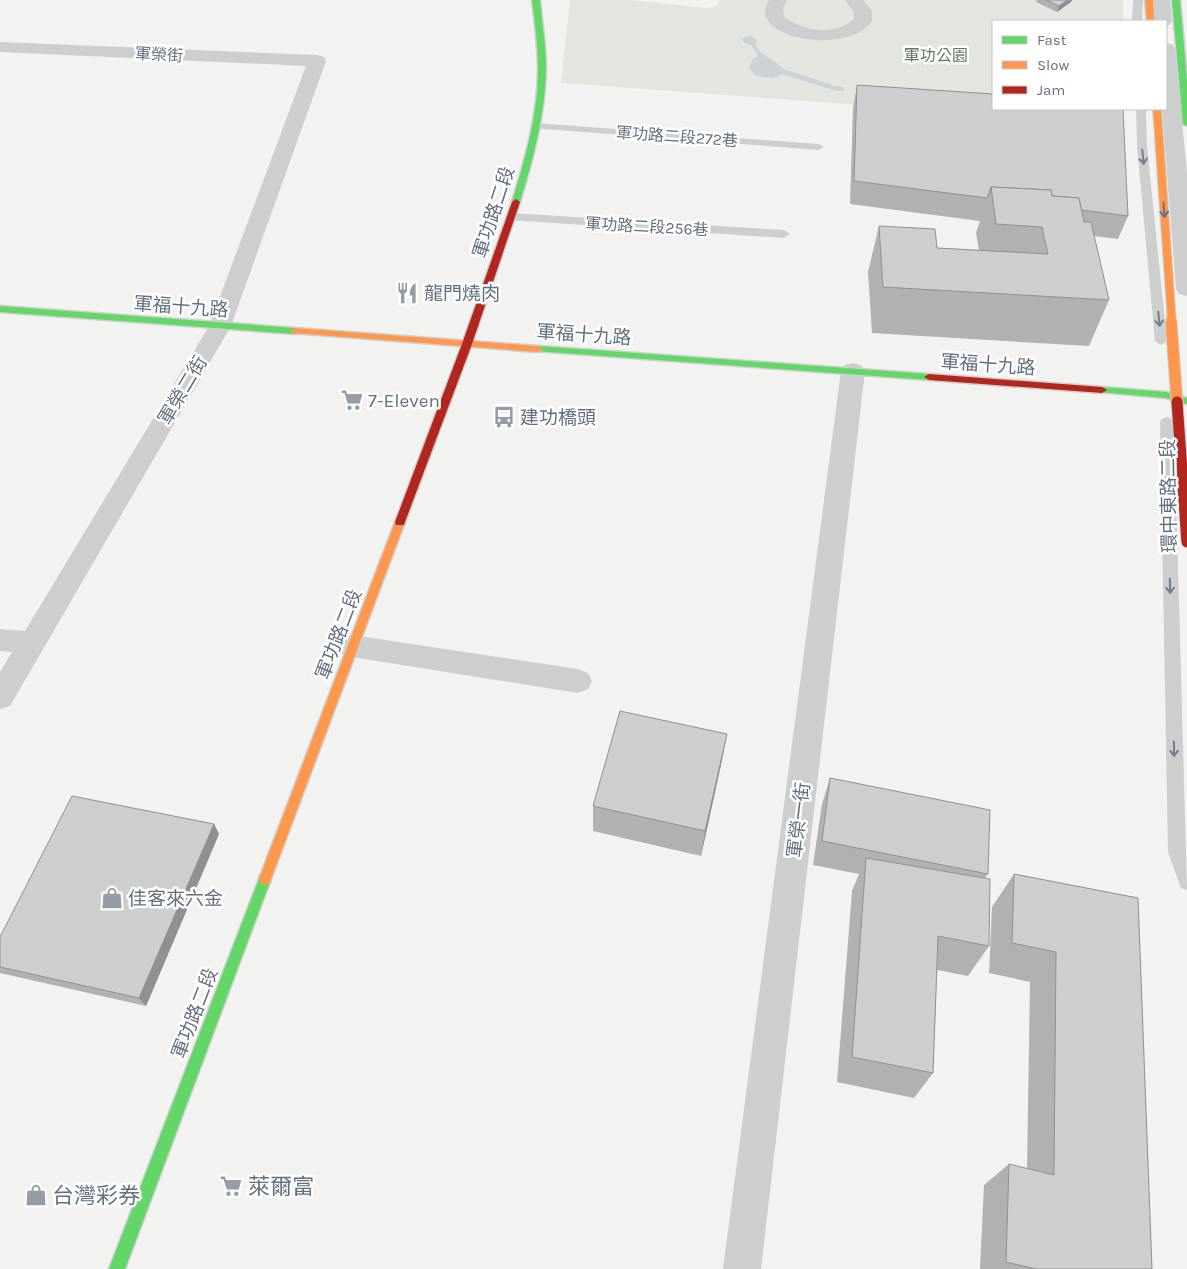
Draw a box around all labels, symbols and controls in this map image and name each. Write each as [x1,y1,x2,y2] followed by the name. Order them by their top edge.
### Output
[992,20,1167,110] legend
[1037,31,1067,49] text: Fast
[135,44,183,65] street label: 軍榮街
[904,46,968,65] park label: 軍功公園
[1037,56,1069,74] text: Slow
[1037,81,1065,99] text: Jam
[615,123,739,150] street label: 軍功路二段272巷
[1138,149,1148,165] one-way arrow
[469,164,519,261] street label: 軍功路二段
[1160,201,1169,217] one-way arrow
[585,214,709,239] street label: 軍功路二段256巷
[394,280,420,306] restaurant icon: 龍門燒肉
[424,283,500,305] place label: 龍門燒肉
[133,293,229,321] street label: 軍福十九路
[1154,311,1164,327] one-way arrow
[536,321,632,349] street label: 軍福十九路
[940,351,1036,379] street label: 軍福十九路
[154,352,212,429] street label: 軍榮二街
[339,387,365,413] supermarket icon: 7-Eleven
[368,390,440,412] place label: 7-Eleven
[491,404,517,430] bus stop icon: 建功橋頭
[520,407,596,429] place label: 建功橋頭
[1157,439,1181,553] street label: 環中東路二段
[1165,578,1175,594] one-way arrow
[312,586,366,683] street label: 軍功路二段
[1169,740,1178,756] one-way arrow
[783,781,815,859] street label: 軍榮一街
[99,885,125,911] shop icon: 佳客來六金
[128,888,223,910] place label: 佳客來六金
[168,965,222,1062] street label: 軍功路二段
[218,1173,244,1199] supermarket icon: 萊爾富
[248,1174,314,1200] place label: 萊爾富
[23,1182,49,1208] shop icon: 台灣彩券
[52,1183,140,1209] place label: 台灣彩券

